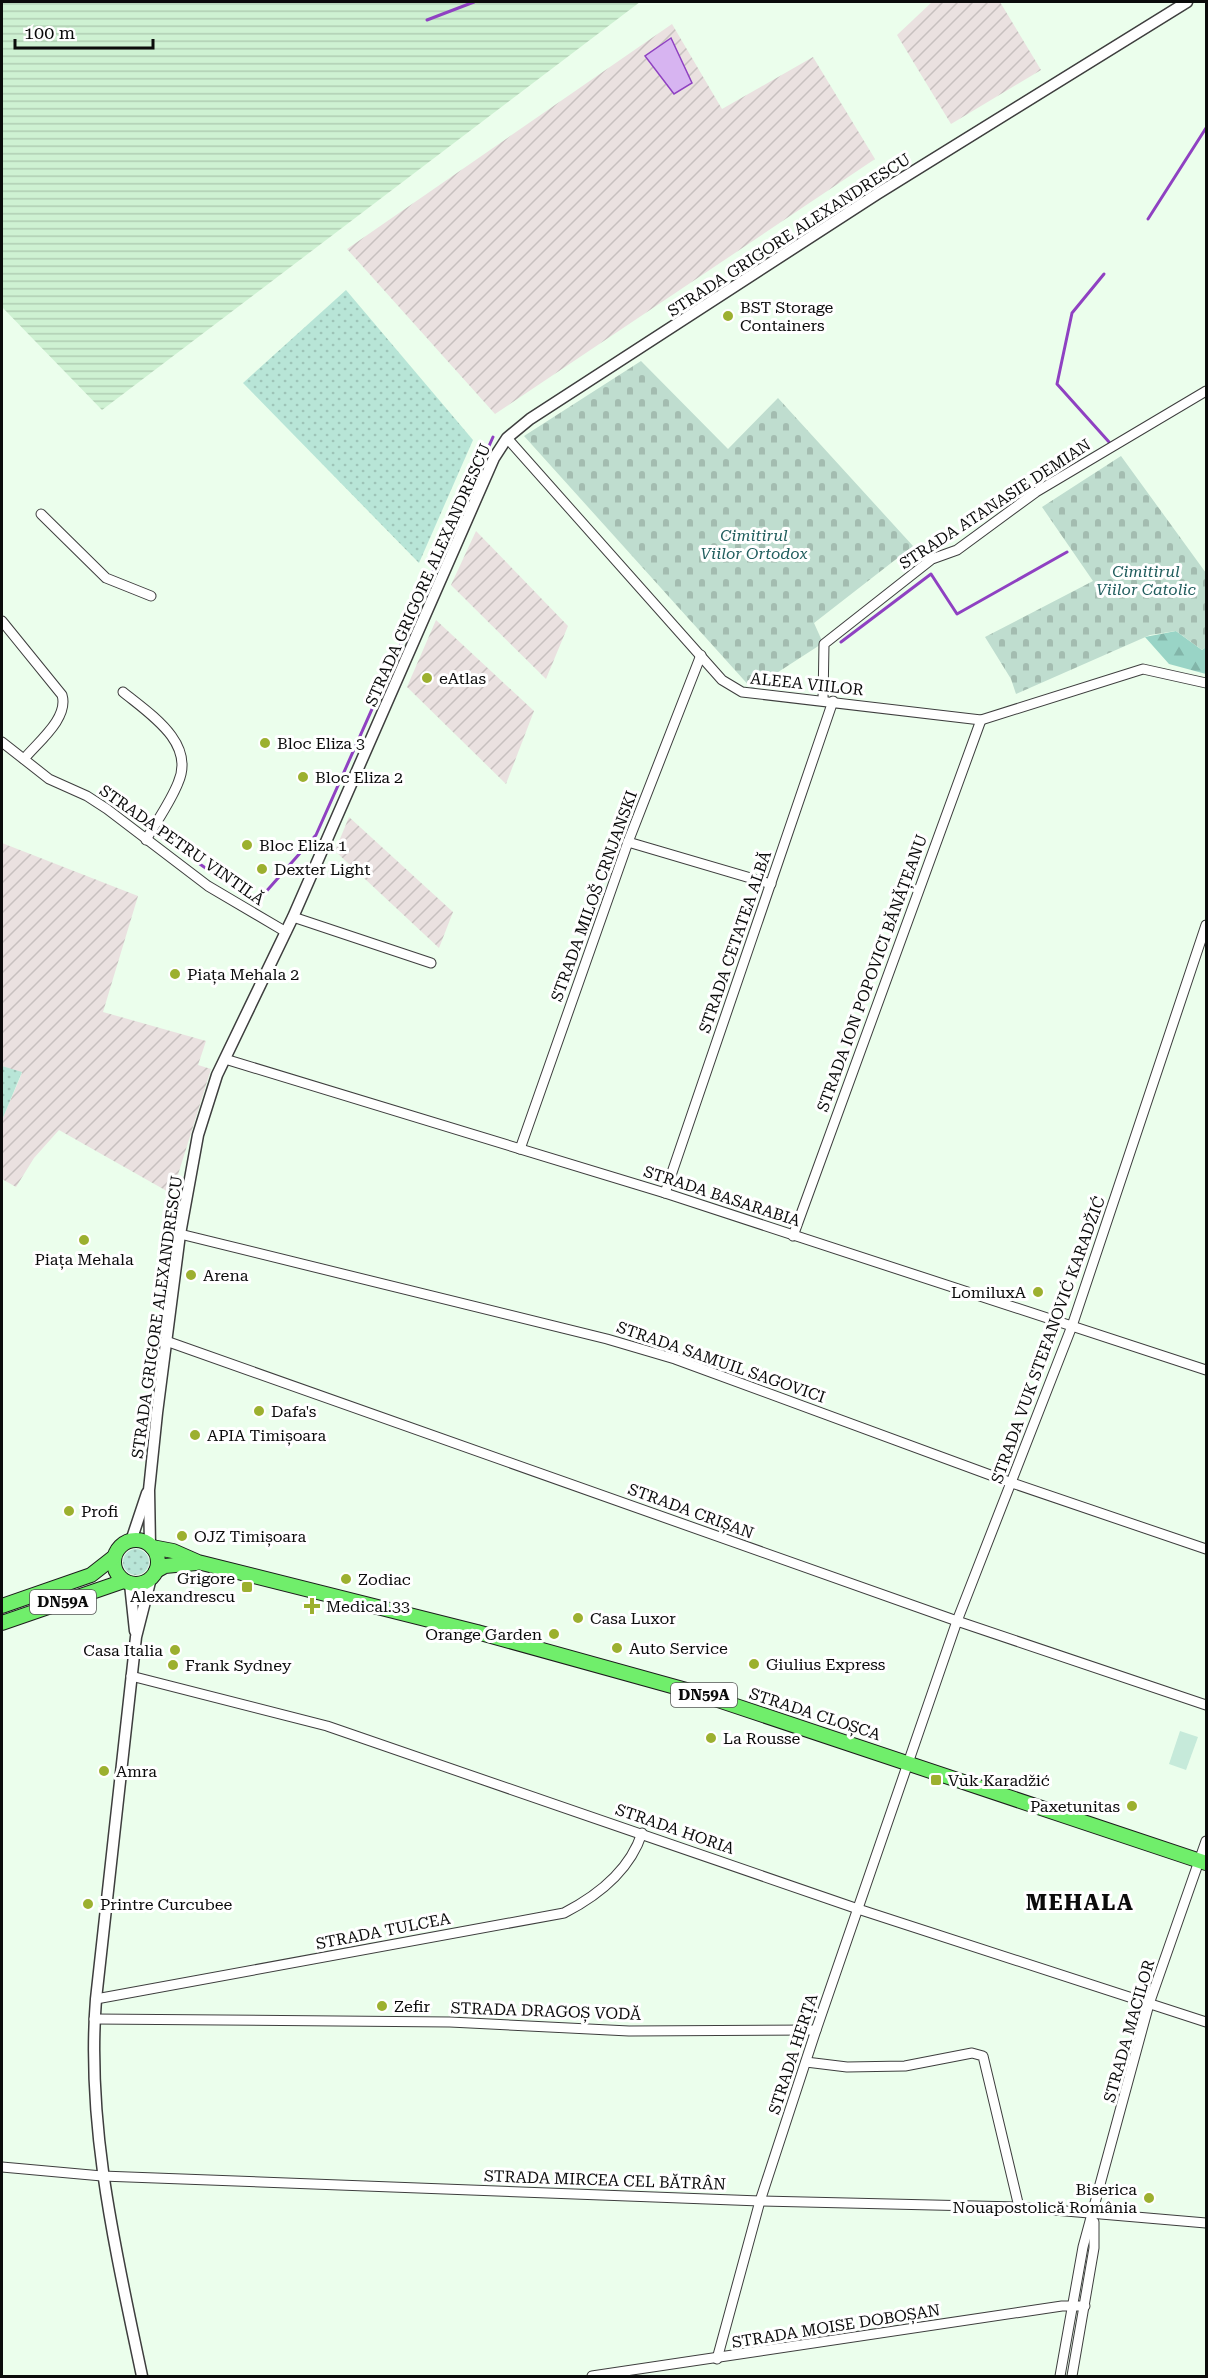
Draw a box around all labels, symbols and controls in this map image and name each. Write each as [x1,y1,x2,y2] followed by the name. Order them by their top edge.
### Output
[15,12,153,50] scale bar
[24,22,75,43] text: 100 m
[664,149,914,321] street label: STRADA GRIGORE ALEXANDRESCU
[740,298,834,335] place label: BST Storage Containers
[721,309,735,323] marker: BST Storage Containers
[896,435,1094,573] street label: STRADA ATANASIE DEMIAN
[361,441,495,709] street label: STRADA GRIGORE ALEXANDRESCU
[701,526,807,563] park label: Cimitirul Viilor Ortodox
[1096,562,1197,599] park label: Cimitirul Viilor Catolic
[439,669,486,688] place label: eAtlas
[749,669,865,699] street label: ALEEA VIILOR
[420,671,434,685] marker: eAtlas
[277,734,365,753] place label: Bloc Eliza 3
[258,736,272,750] marker: Bloc Eliza 3
[315,768,403,787] place label: Bloc Eliza 2
[296,770,310,784] marker: Bloc Eliza 2
[96,781,269,910] street label: STRADA PETRU VINTILĂ
[547,788,641,1004] street label: STRADA MILOŠ CRNJANSKI
[813,832,932,1115] street label: STRADA ION POPOVICI BĂNĂȚEANU
[259,836,347,855] place label: Bloc Eliza 1
[240,838,254,852] marker: Bloc Eliza 1
[695,848,775,1036] street label: STRADA CETATEA ALBĂ
[274,860,370,879] place label: Dexter Light
[255,862,269,876] marker: Dexter Light
[187,965,299,985] place label: Piața Mehala 2
[168,967,182,981] marker: Piața Mehala 2
[641,1162,804,1231] street label: STRADA BASARABIA
[128,1174,186,1460] street label: STRADA GRIGORE ALEXANDRESCU
[987,1194,1109,1486] street label: STRADA VUK STEFANOVIĆ KARADŽIĆ
[77,1233,91,1247] marker: Piața Mehala
[34,1250,134,1270] place label: Piața Mehala
[203,1266,249,1285] place label: Arena
[184,1268,198,1282] marker: Arena
[951,1283,1027,1302] place label: LomiluxA
[1031,1285,1045,1299] marker: LomiluxA
[614,1317,828,1407] street label: STRADA SAMUIL SAGOVICI
[271,1402,317,1421] place label: Dafa's
[252,1404,266,1418] marker: Dafa's
[207,1426,326,1446] place label: APIA Timișoara
[188,1428,202,1442] marker: APIA Timișoara
[625,1479,757,1544] street label: STRADA CRIȘAN
[81,1502,118,1521] place label: Profi
[62,1504,76,1518] marker: Profi
[194,1527,306,1547] place label: OJZ Timișoara
[175,1529,189,1543] marker: OJZ Timișoara
[130,1569,235,1606] place label: Grigore Alexandrescu
[358,1570,411,1589] place label: Zodiac
[339,1572,353,1586] marker: Zodiac
[240,1580,254,1594] marker: Grigore Alexandrescu
[30,1590,96,1614] road number: DN59A
[303,1597,321,1615] marker: Medical.33
[326,1597,410,1616] place label: Medical.33
[590,1609,676,1628] place label: Casa Luxor
[571,1611,585,1625] marker: Casa Luxor
[425,1625,542,1644] place label: Orange Garden
[547,1627,561,1641] marker: Orange Garden
[629,1639,728,1658] place label: Auto Service
[83,1641,163,1660] place label: Casa Italia
[610,1641,624,1655] marker: Auto Service
[168,1643,182,1657] marker: Casa Italia
[766,1655,886,1674] place label: Giulius Express
[185,1656,292,1675] place label: Frank Sydney
[747,1657,761,1671] marker: Giulius Express
[166,1658,180,1672] marker: Frank Sydney
[671,1683,737,1707] road number: DN59A
[747,1684,884,1745] street label: STRADA CLOȘCA
[723,1729,801,1748] place label: La Rousse
[704,1731,718,1745] marker: La Rousse
[116,1762,157,1781] place label: Amra
[97,1764,111,1778] marker: Amra
[948,1771,1050,1790] place label: Vuk Karadžić
[929,1773,943,1787] marker: Vuk Karadžić
[1030,1797,1120,1816] place label: Paxetunitas
[1125,1799,1139,1813] marker: Paxetunitas
[613,1800,738,1859] street label: STRADA HORIA
[1026,1890,1134,1915] district label: MEHALA
[100,1895,233,1914] place label: Printre Curcubee
[81,1897,95,1911] marker: Printre Curcubee
[314,1908,453,1953] street label: STRADA TULCEA
[1100,1957,1158,2105] street label: STRADA MACILOR
[765,1990,823,2117] street label: STRADA HERȚA
[394,1997,431,2016] place label: Zefir
[450,1998,642,2025] street label: STRADA DRAGOȘ VODĂ
[375,1999,389,2013] marker: Zefir
[484,2166,727,2194] street label: STRADA MIRCEA CEL BĂTRÂN
[953,2180,1137,2217] place label: Biserica Nouapostolică România
[1142,2191,1156,2205] marker: Biserica Nouapostolică România
[731,2300,942,2353] street label: STRADA MOISE DOBOȘAN

